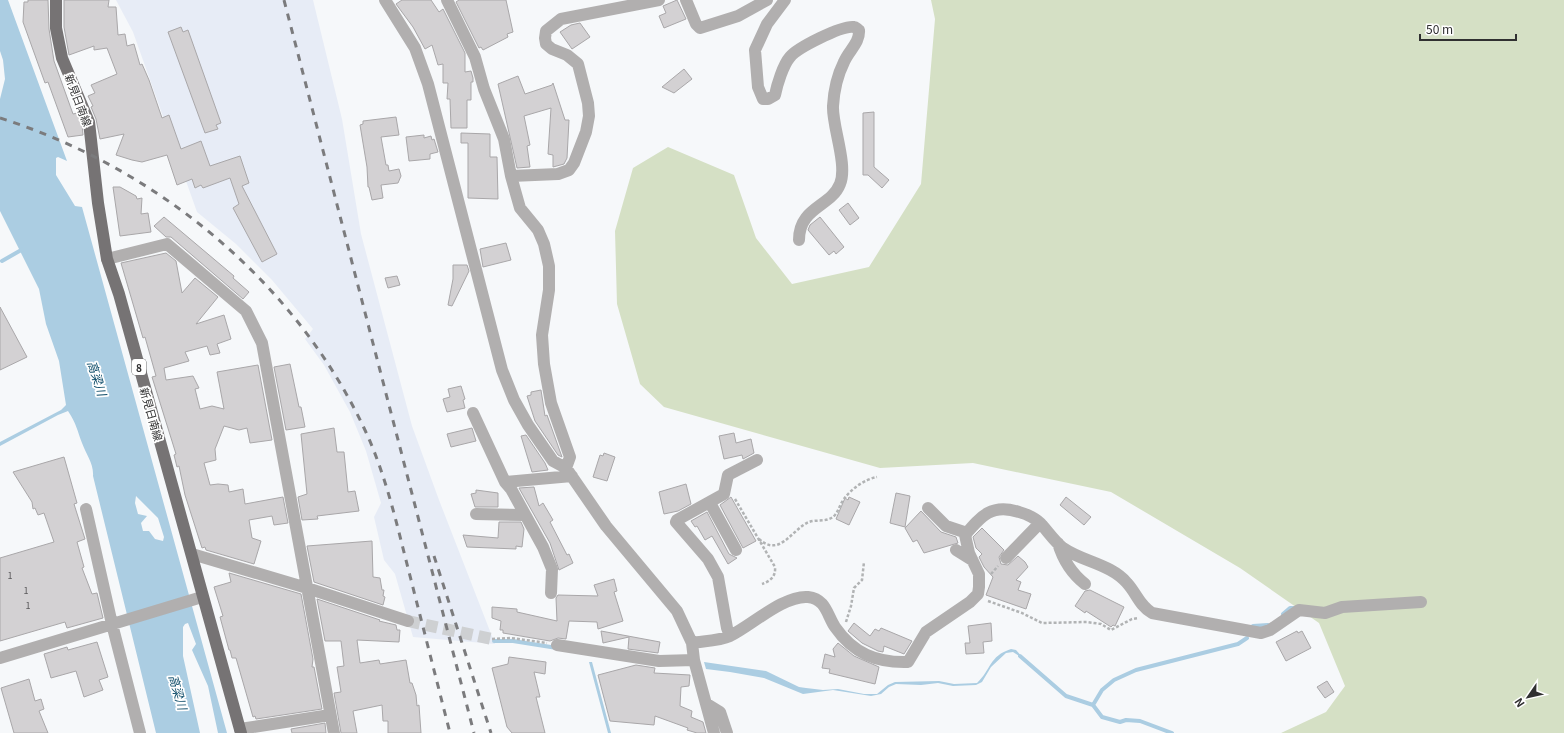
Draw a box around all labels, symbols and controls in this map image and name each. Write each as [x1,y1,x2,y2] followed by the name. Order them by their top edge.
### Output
[1420,16,1516,42] scale bar
[1426,20,1453,37] text: 50 m
[62,71,96,129] street label: 新見日南線
[84,358,112,400] water label: 高梁川
[132,359,146,375] road number: 8
[137,385,167,443] street label: 新見日南線
[8,569,13,582] house number: 1
[24,584,29,597] house number: 1
[26,599,31,612] house number: 1
[166,672,193,714] water label: 高梁川
[1508,677,1548,717] north arrow
[1510,695,1528,711] text: N

